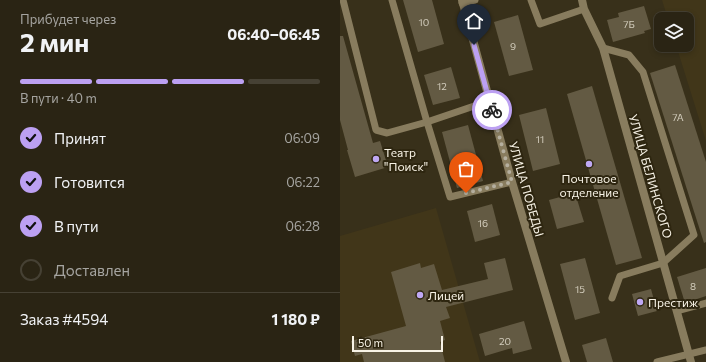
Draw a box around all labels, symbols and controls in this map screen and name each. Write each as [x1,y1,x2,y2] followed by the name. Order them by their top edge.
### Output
[457,4,491,45] pin
[463,10,485,32] icon: home
[20,11,116,27] text: Прибудет через
[654,12,694,52] map controls
[654,12,694,52] button: layers
[419,16,429,28] house number: 10
[623,18,635,30] house number: 7Б
[227,25,320,43] text: 06:40–06:45
[20,26,89,57] text: 2 мин
[510,40,516,52] house number: 9
[437,80,447,92] house number: 12
[20,90,97,106] text: В пути · 40 m
[472,90,512,130] courier
[481,99,503,121] icon: bike
[672,111,684,123] house number: 7А
[627,112,675,240] street label: УЛИЦА БЕЛИНСКОГО
[20,127,42,149] icon: check
[54,129,106,147] text: Принят
[284,130,320,146] text: 06:09
[536,133,544,145] house number: 11
[507,140,547,238] street label: УЛИЦА ПОБЕДЫ
[384,145,428,173] place label: Театр "Поиск"
[449,152,483,193] pin
[371,154,381,164] marker: Театр "Поиск"
[455,158,477,180] icon: bag
[584,159,594,169] marker: Почтовое отделение
[20,171,42,193] icon: check
[559,171,619,199] place label: Почтовое отделение
[54,173,125,191] text: Готовится
[286,174,320,190] text: 06:22
[20,215,42,237] icon: check
[54,217,99,235] text: В пути
[478,217,488,229] house number: 16
[285,218,320,234] text: 06:28
[54,261,130,279] text: Доставлен
[690,280,696,292] house number: 8
[575,283,585,295] house number: 15
[428,288,464,302] place label: Лицей
[415,290,425,300] marker: Лицей
[648,295,699,309] place label: Престиж
[635,297,645,307] marker: Престиж
[20,310,108,328] text: Заказ #4594
[272,310,320,328] text: 1 180 ₽
[352,334,443,353] scale bar
[499,335,511,347] house number: 20
[358,336,383,349] text: 50 m

